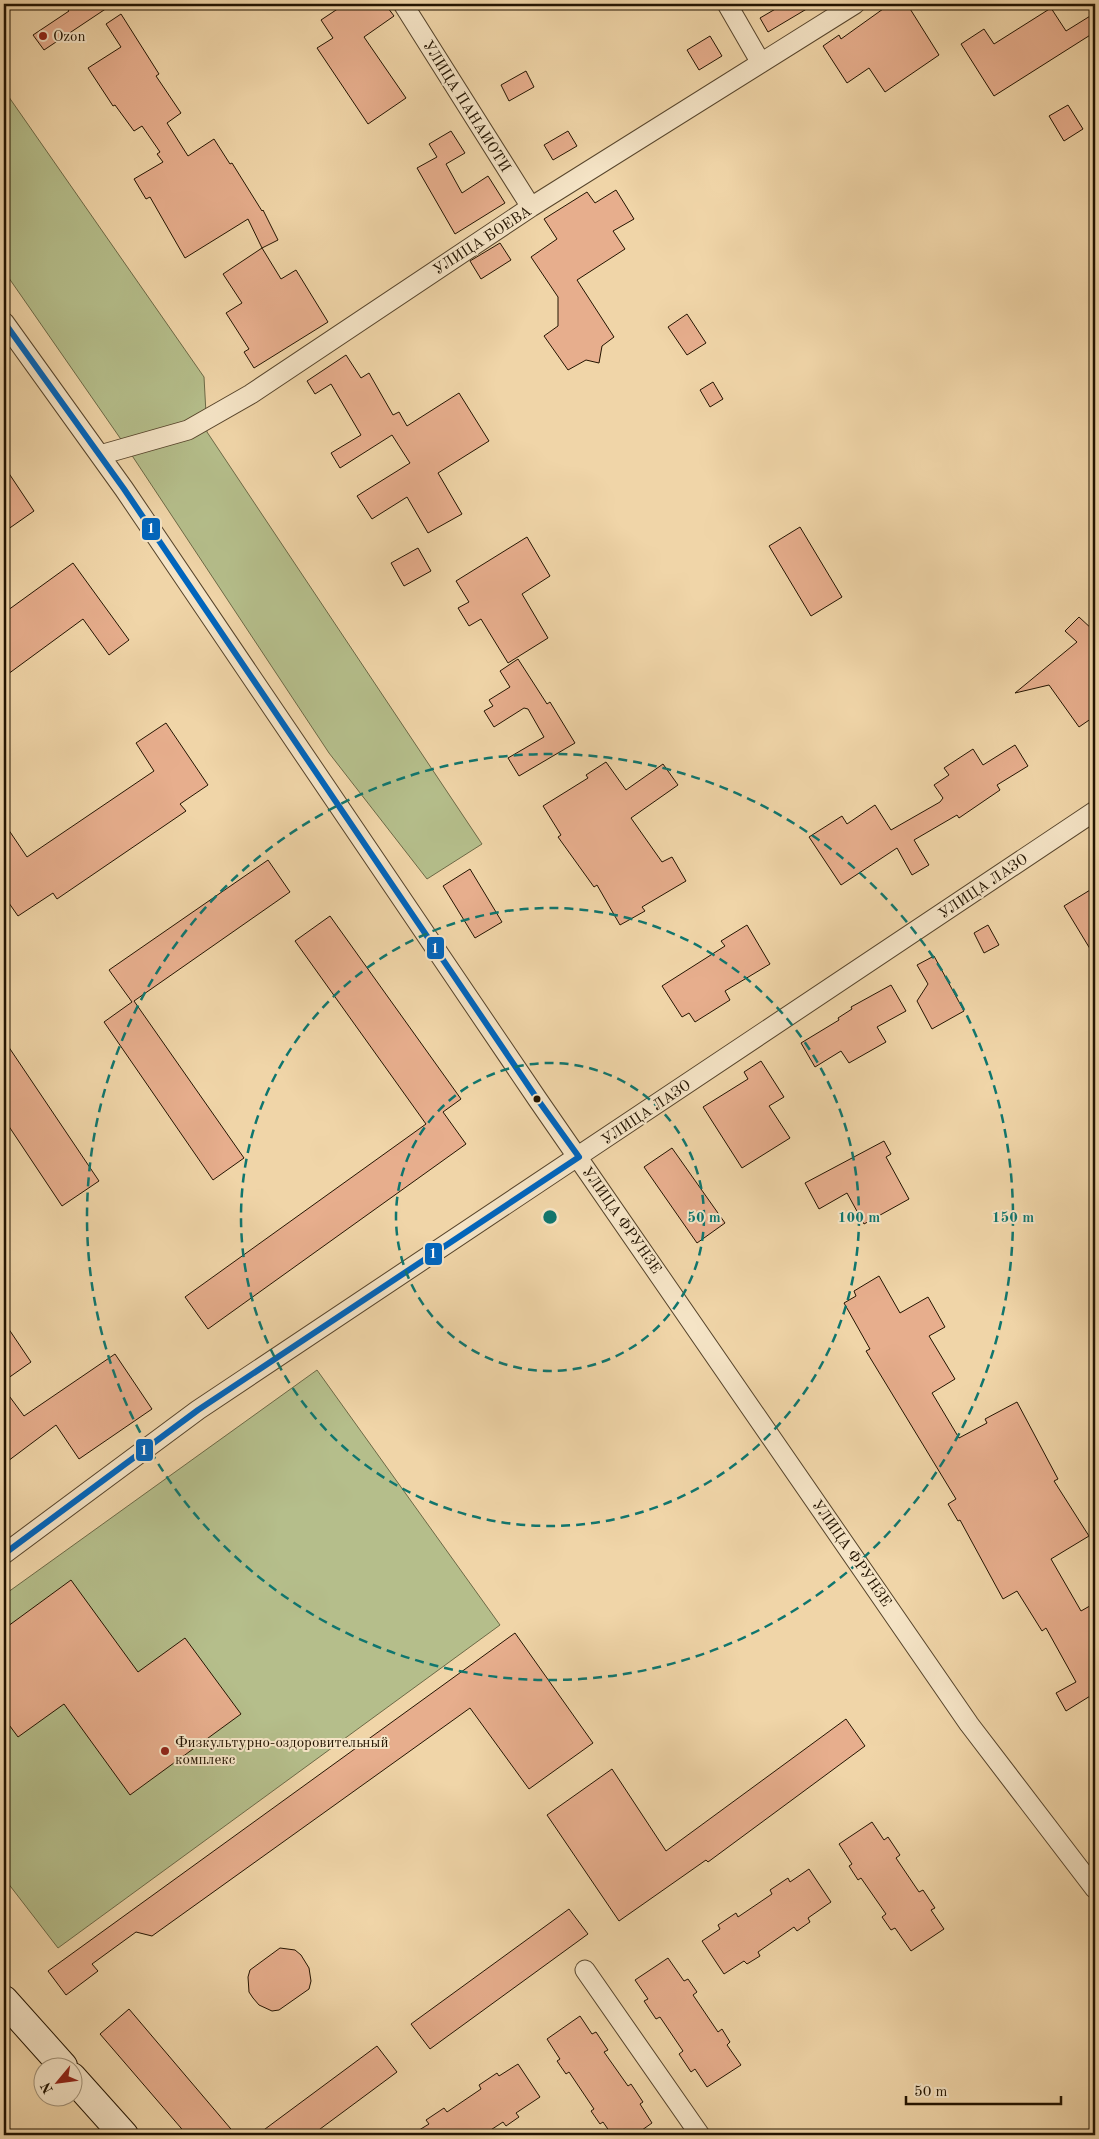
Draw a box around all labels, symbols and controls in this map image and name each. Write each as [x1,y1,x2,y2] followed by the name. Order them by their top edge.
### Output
[37,30,49,42] marker: Ozon
[53,30,86,45] place label: Ozon
[419,38,512,175] street label: УЛИЦА ПАНАИОТИ
[431,204,535,279] street label: УЛИЦА БОЕВА
[141,517,161,541] line badge: 1
[147,522,155,536] text: 1
[937,852,1031,922] street label: УЛИЦА ЛАЗО
[426,936,445,960] line badge: 1
[431,942,439,956] text: 1
[600,1078,694,1148] street label: УЛИЦА ЛАЗО
[532,1094,542,1104] unlabelled marker
[578,1165,663,1277] street label: УЛИЦА ФРУНЗЕ
[541,1208,559,1226] centre of rings
[687,1211,721,1226] text: 50 m
[838,1211,880,1226] text: 100 m
[992,1211,1034,1226] text: 150 m
[424,1242,443,1266] line badge: 1
[429,1247,437,1261] text: 1
[135,1438,154,1462] line badge: 1
[140,1444,148,1458] text: 1
[808,1498,893,1610] street label: УЛИЦА ФРУНЗЕ
[175,1736,389,1768] place label: Физкультурно-оздоровительный комплекс
[159,1745,171,1757] marker: Физкультурно-оздоровительный комплекс
[32,2056,82,2106] north arrow
[906,2074,1062,2106] scale bar
[39,2079,56,2096] text: N
[914,2085,948,2100] text: 50 m

